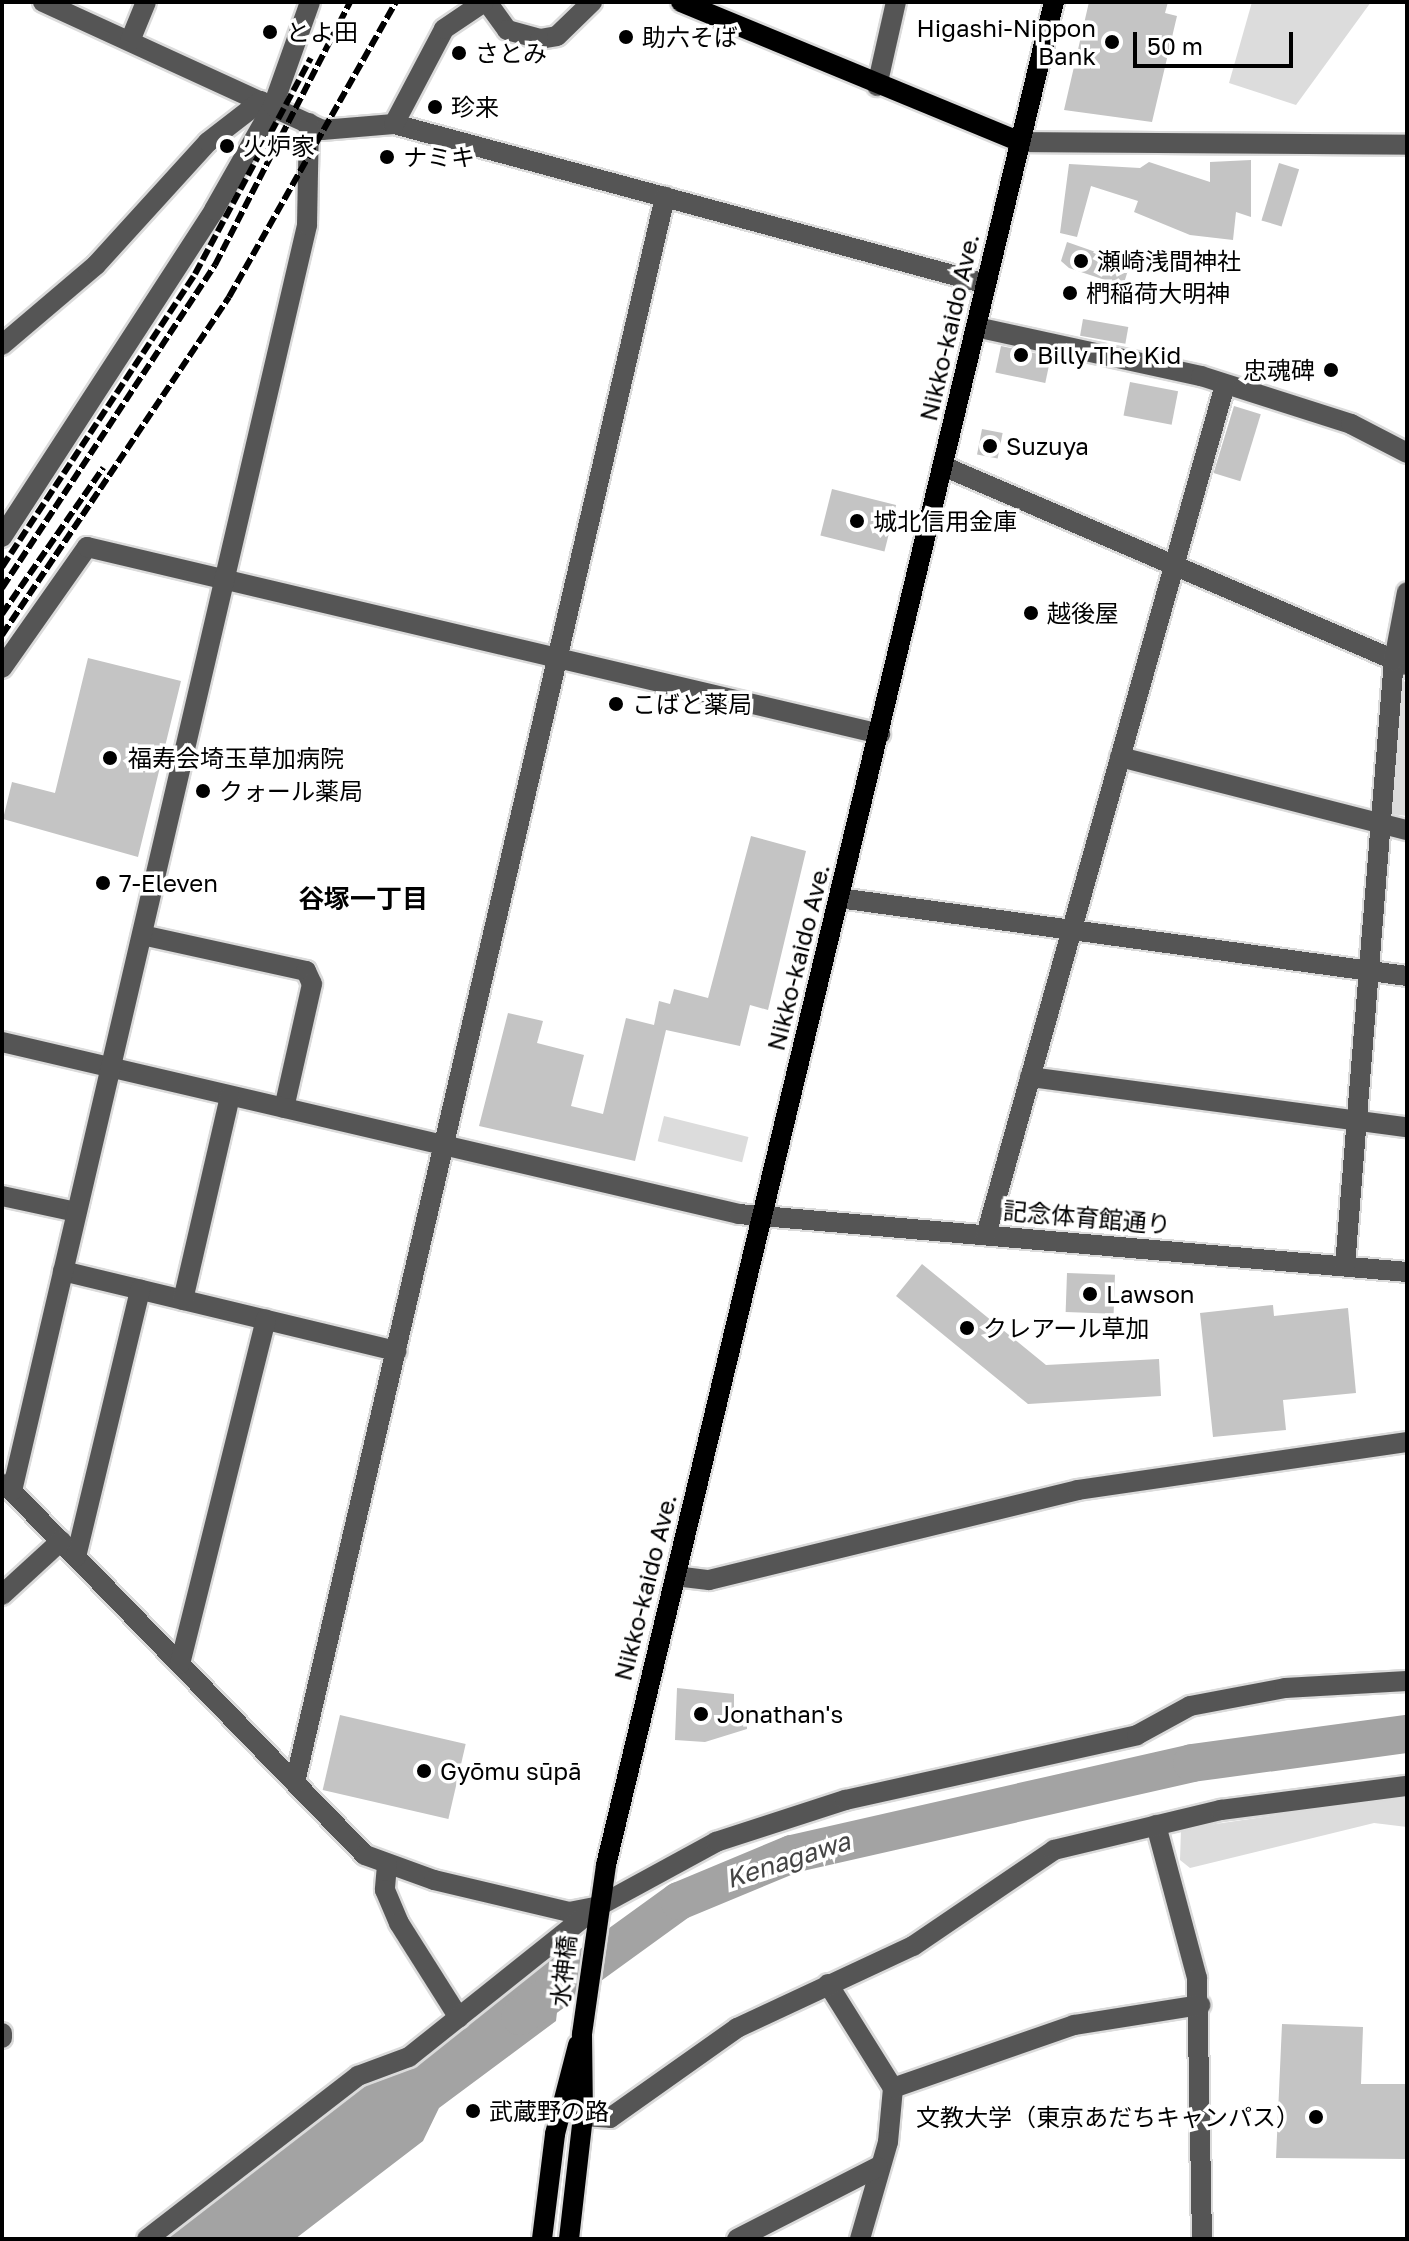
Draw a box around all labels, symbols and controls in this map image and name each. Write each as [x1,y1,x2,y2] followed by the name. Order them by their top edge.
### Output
[917,14,1096,70] place label: Higashi-Nippon Bank
[1137,16,1297,66] scale bar
[286,18,358,46] place label: とよ田
[261,23,279,41] marker: とよ田
[642,23,738,51] place label: 助六そば
[617,28,635,46] marker: 助六そば
[1147,31,1203,60] text: 50 m
[1103,33,1121,51] marker: Higashi-Nippon Bank
[475,39,547,67] place label: さとみ
[450,44,468,62] marker: さとみ
[451,93,499,121] place label: 珍来
[426,98,444,116] marker: 珍来
[243,132,315,160] place label: 火炉家
[218,137,236,155] marker: 火炉家
[403,143,475,171] place label: ナミキ
[378,148,396,166] marker: ナミキ
[913,230,985,424] street label: Nikko-kaido Ave.
[1097,247,1241,275] place label: 瀬崎浅間神社
[1072,252,1090,270] marker: 瀬崎浅間神社
[1086,279,1230,307] place label: 椚稲荷大明神
[1061,284,1079,302] marker: 椚稲荷大明神
[1037,341,1181,369] place label: Billy The Kid
[1012,346,1030,364] marker: Billy The Kid
[1243,356,1315,384] place label: 忠魂碑
[1322,361,1340,379] marker: 忠魂碑
[1006,432,1089,460] place label: Suzuya
[981,437,999,455] marker: Suzuya
[873,507,1017,535] place label: 城北信用金庫
[848,512,866,530] marker: 城北信用金庫
[1047,599,1119,627] place label: 越後屋
[1022,604,1040,622] marker: 越後屋
[632,690,752,718] place label: こばと薬局
[607,695,625,713] marker: こばと薬局
[128,744,344,772] place label: 福寿会埼玉草加病院
[99,747,121,769] marker: 福寿会埼玉草加病院
[219,777,363,805] place label: クォール薬局
[194,782,212,800] marker: クォール薬局
[761,861,835,1053] street label: Nikko-kaido Ave.
[119,869,218,897] place label: 7-Eleven
[94,874,112,892] marker: 7-Eleven
[298,883,428,915] district label: 谷塚一丁目
[1002,1195,1172,1239] street label: 記念体育館通り
[1106,1280,1195,1308] place label: Lawson
[1081,1285,1099,1303] marker: Lawson
[983,1314,1150,1342] place label: クレアール草加
[958,1319,976,1337] marker: クレアール草加
[608,1491,682,1683] street label: Nikko-kaido Ave.
[717,1700,843,1728] place label: Jonathan's
[692,1705,710,1723] marker: Jonathan's
[440,1757,582,1785] place label: Gyōmu sūpā
[415,1762,433,1780] marker: Gyōmu sūpā
[722,1825,854,1895] water label: Kenagawa
[545,1934,581,2008] street label: 水神橋
[489,2097,609,2125] place label: 武蔵野の路
[464,2102,482,2120] marker: 武蔵野の路
[916,2103,1300,2131] place label: 文教大学（東京あだちキャンパス）
[1307,2108,1325,2126] marker: 文教大学（東京あだちキャンパス）

